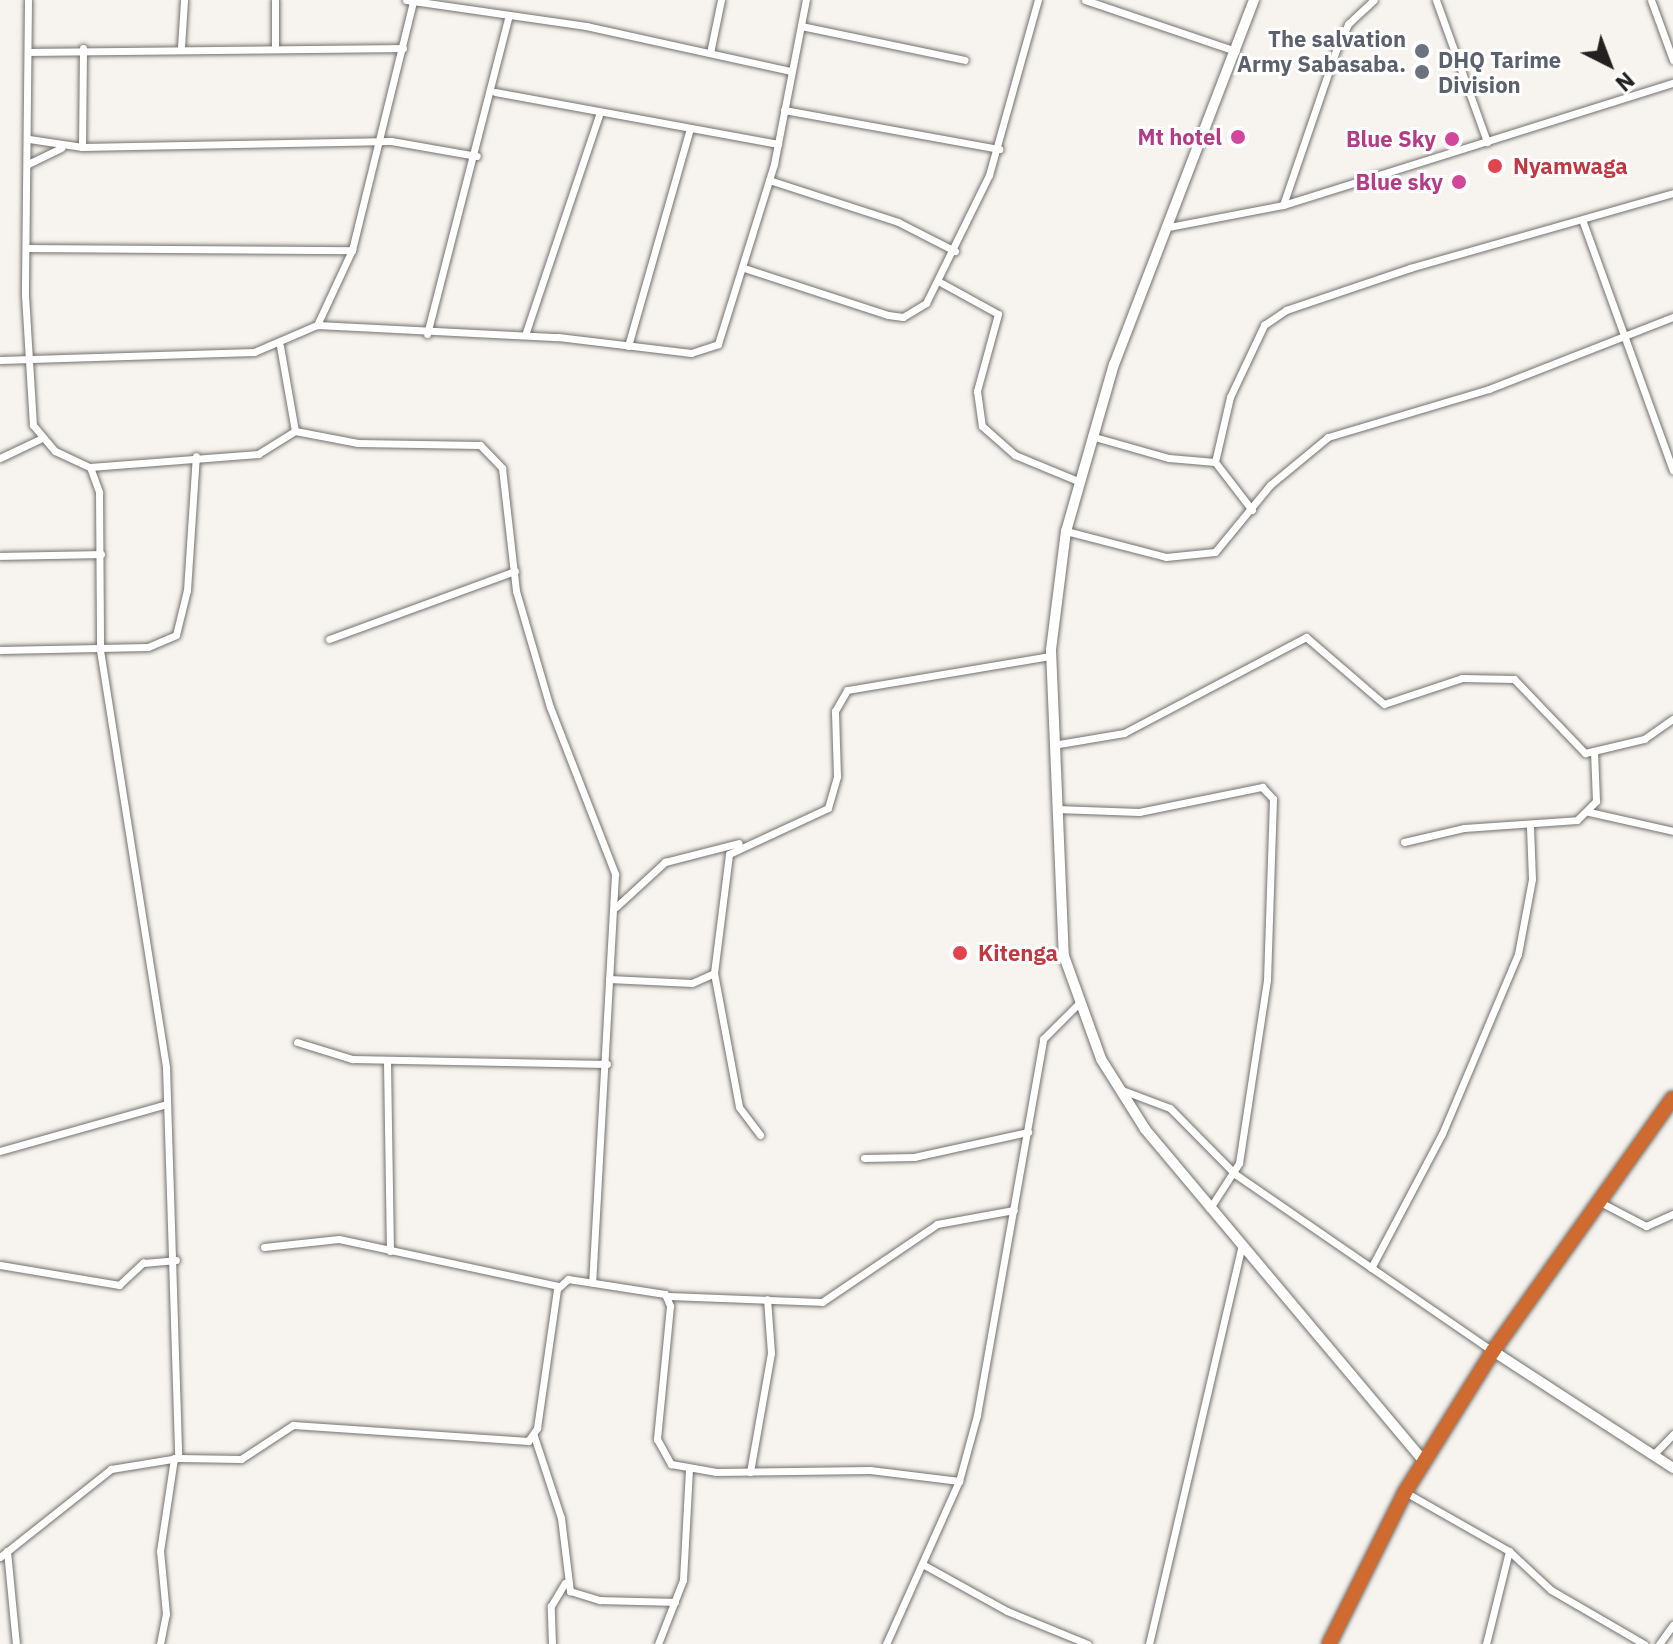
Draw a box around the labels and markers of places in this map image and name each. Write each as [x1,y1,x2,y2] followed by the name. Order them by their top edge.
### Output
[1237,25,1406,76] place label: The salvation Army Sabasaba.
[1413,42,1431,60] marker: The salvation Army Sabasaba.
[1438,46,1561,98] place label: DHQ Tarime Division
[1413,63,1431,81] marker: DHQ Tarime Division
[1138,124,1222,150] place label: Mt hotel
[1346,126,1436,152] place label: Blue Sky
[1229,128,1247,146] marker: Mt hotel
[1443,130,1461,148] marker: Blue Sky
[1513,153,1628,179] place label: Nyamwaga
[1484,155,1506,177] marker: Nyamwaga
[1356,169,1443,195] place label: Blue sky
[1450,173,1468,191] marker: Blue sky
[978,940,1058,966] place label: Kitenga
[949,942,971,964] marker: Kitenga

